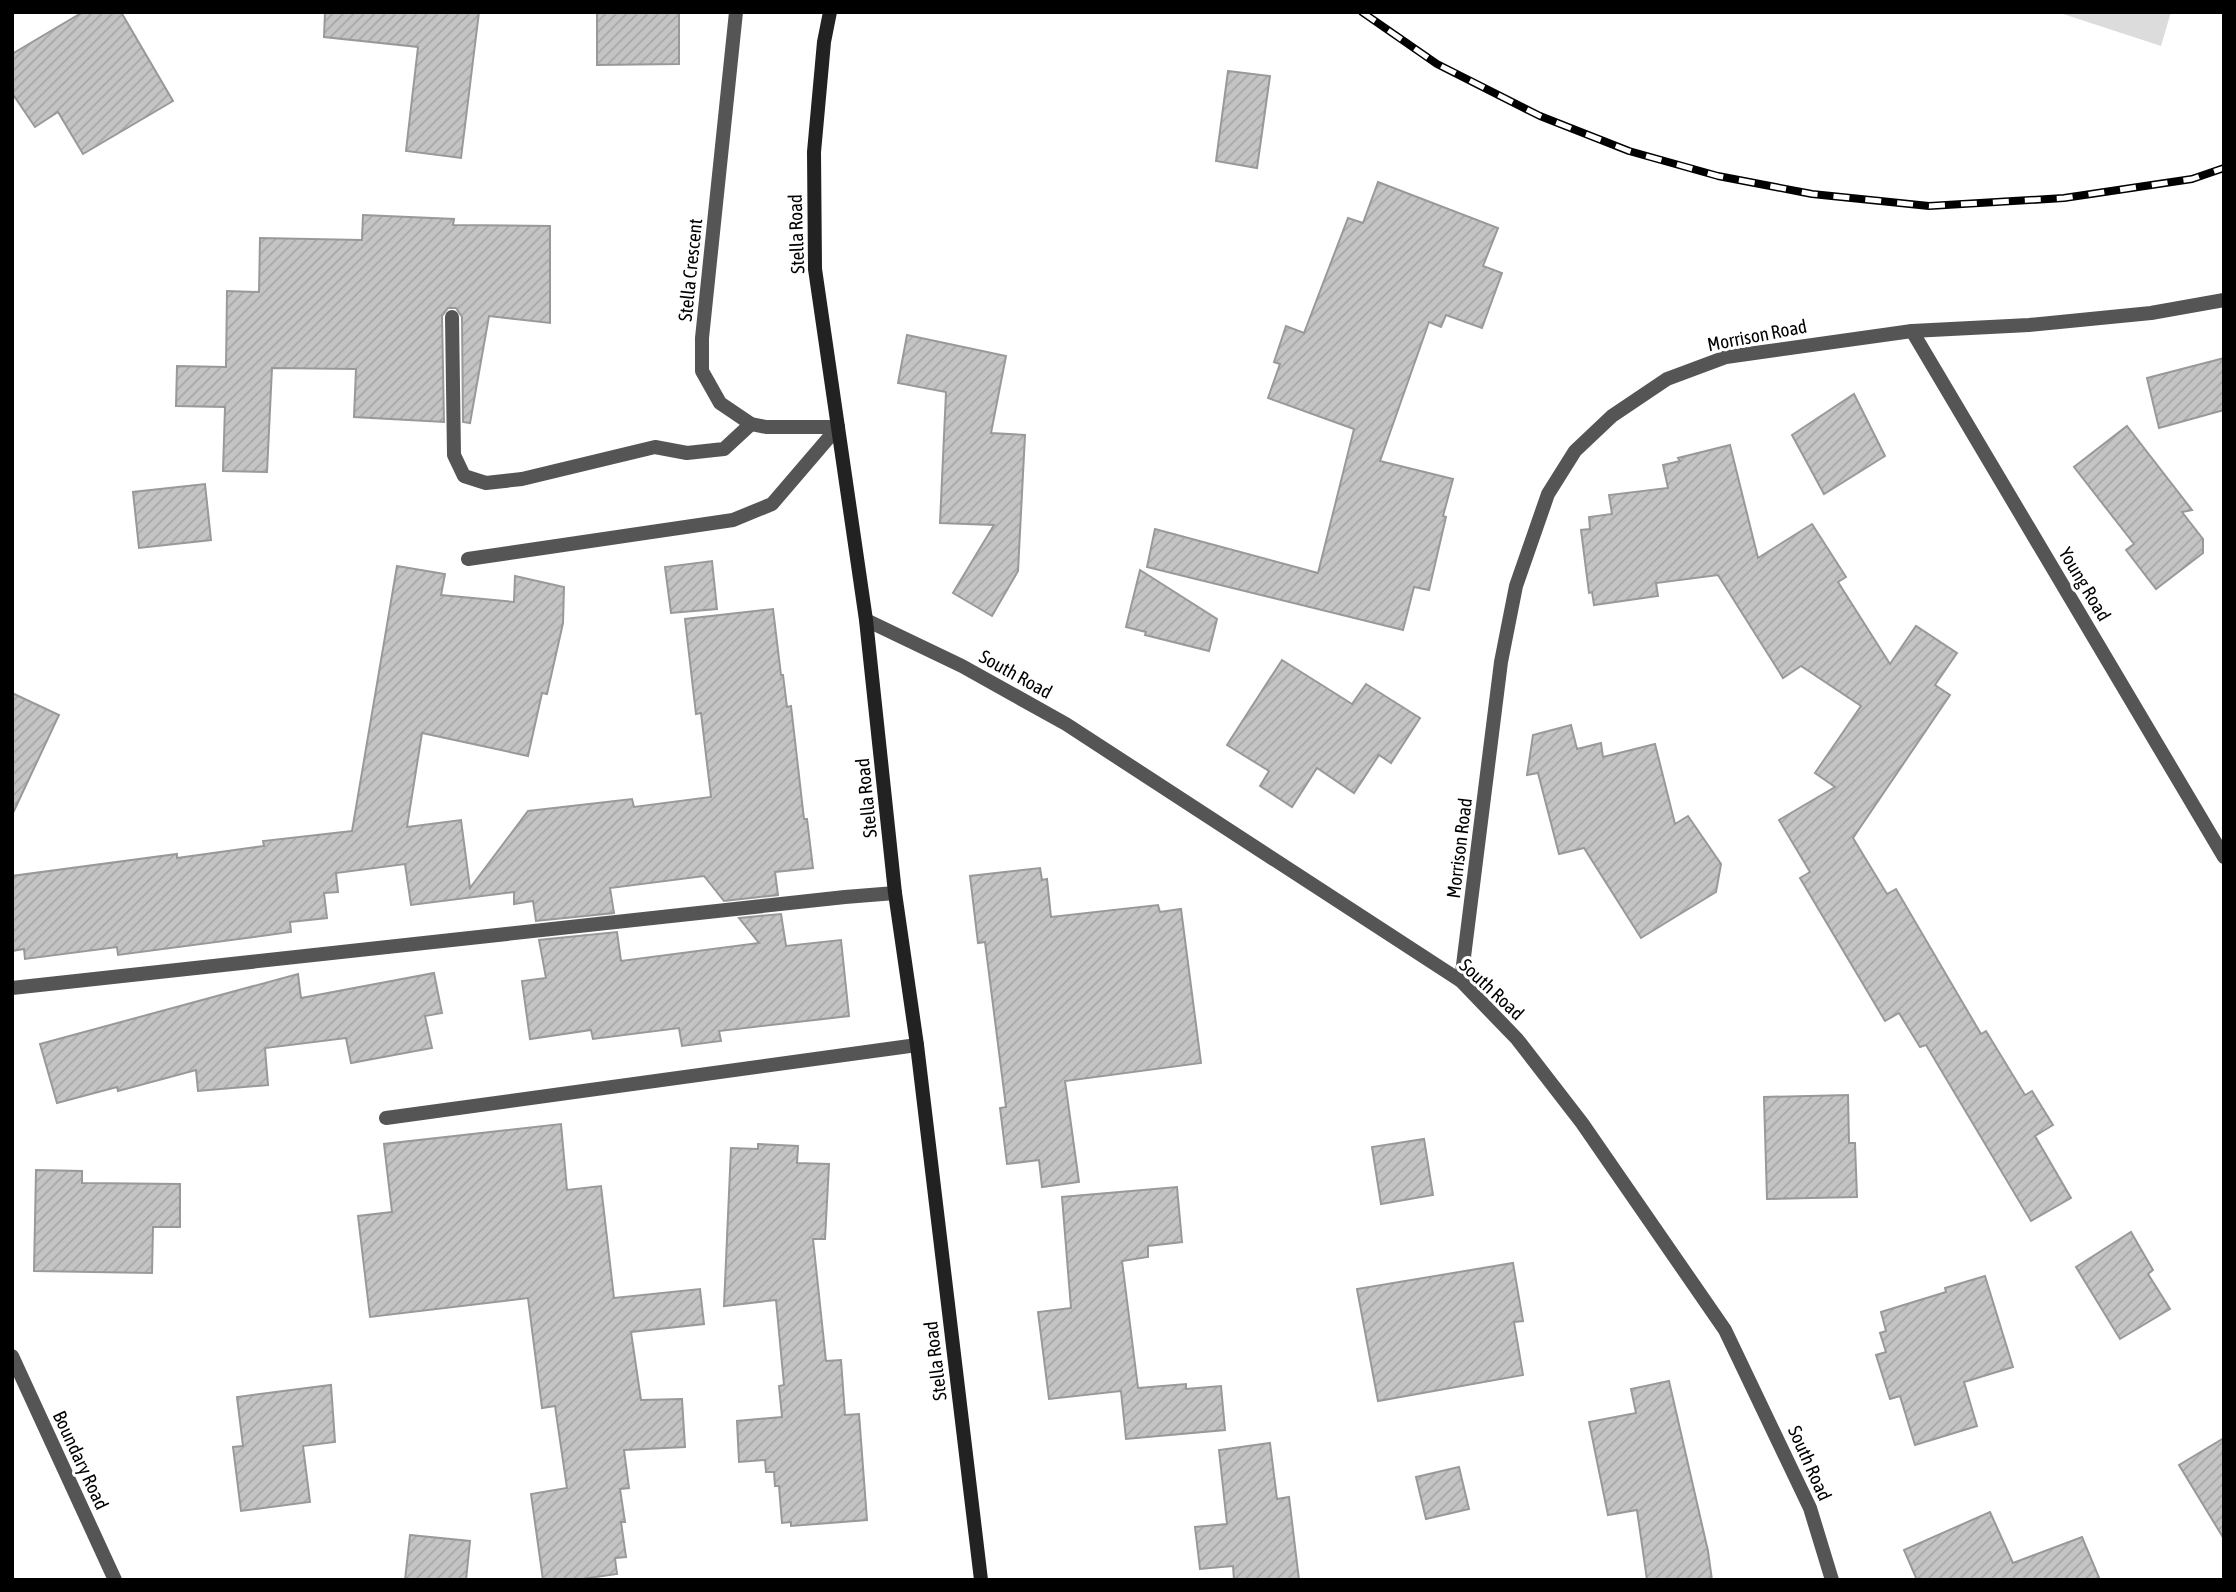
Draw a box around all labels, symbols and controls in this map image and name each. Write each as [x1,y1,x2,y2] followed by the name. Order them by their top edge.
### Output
[784,194,808,274] street label: Stella Road
[674,218,706,322] street label: Stella Crescent
[1705,315,1809,355] street label: Morrison Road
[2055,543,2115,625] street label: Young Road
[976,645,1056,703] street label: South Road
[851,757,881,839] street label: Stella Road
[1442,797,1476,899] street label: Morrison Road
[1455,954,1529,1024] street label: South Road
[919,1320,951,1402] street label: Stella Road
[49,1407,113,1513] street label: Boundary Road
[1784,1422,1836,1504] street label: South Road

